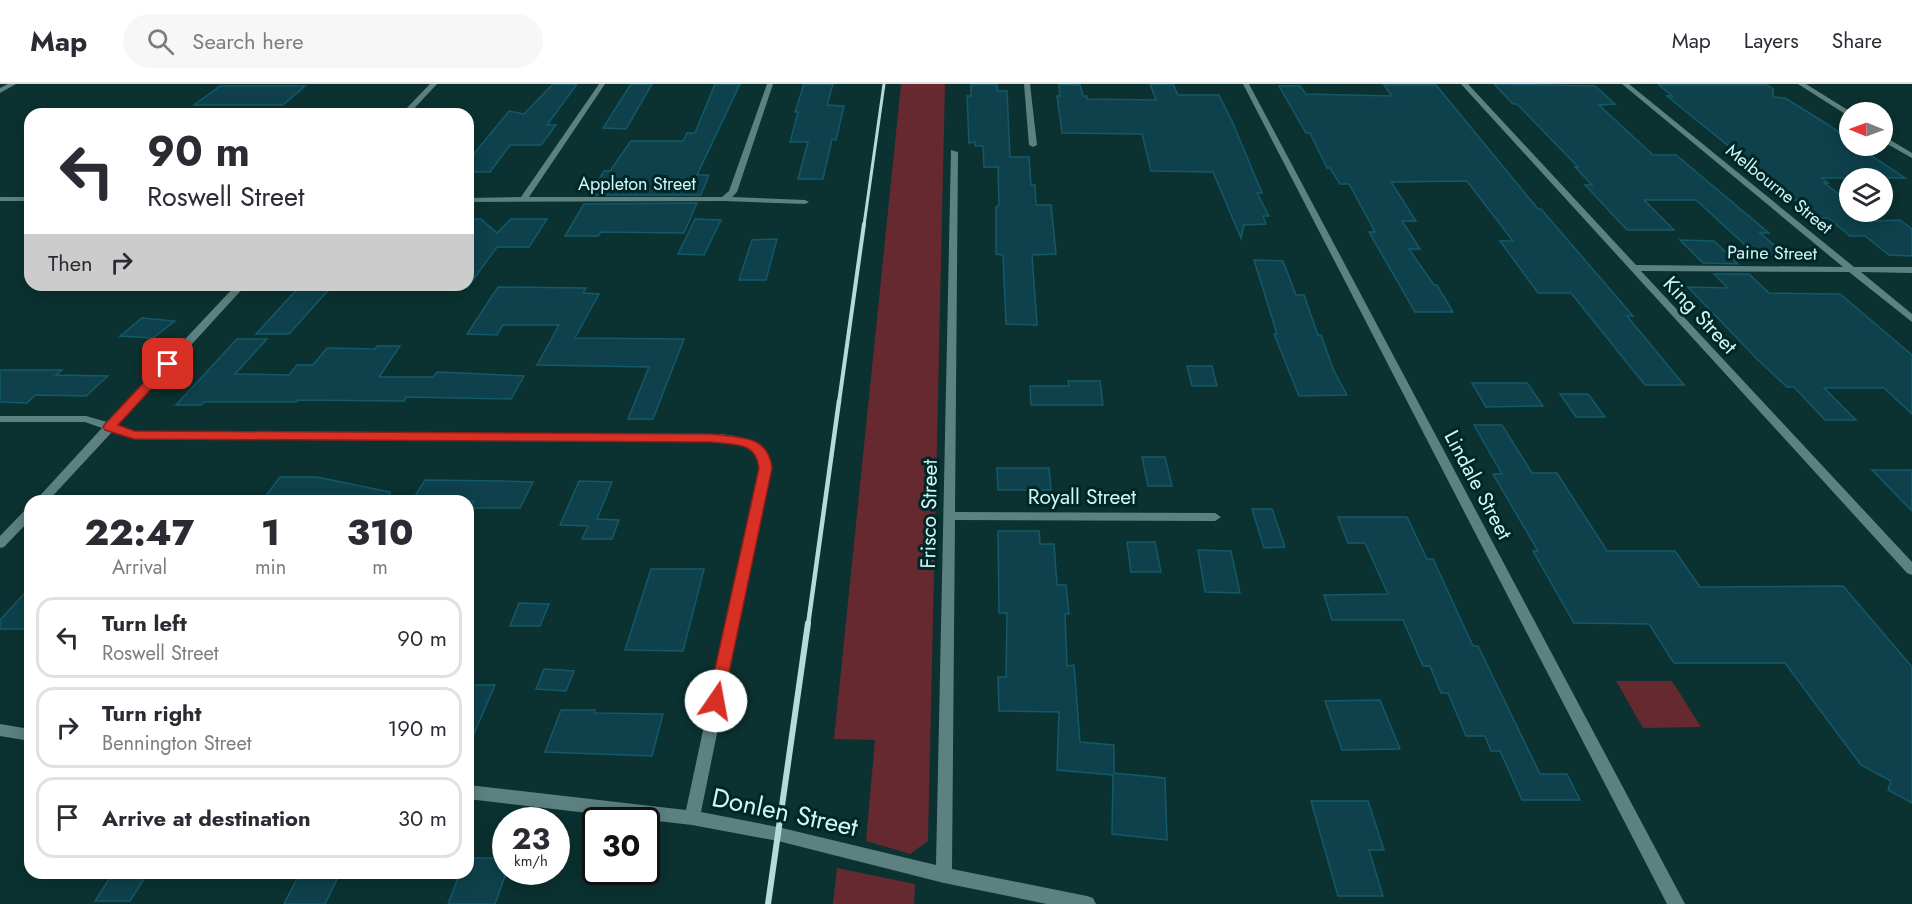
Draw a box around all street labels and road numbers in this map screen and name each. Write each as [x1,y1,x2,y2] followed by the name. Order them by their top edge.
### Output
[1720,138,1839,241] street label: Melbourne Street
[578,171,697,197] street label: Appleton Street
[1727,239,1818,267] street label: Paine Street
[1656,269,1744,361] street label: King Street
[1437,425,1519,545] street label: Lindale Street
[913,459,945,569] street label: Frisco Street
[1028,482,1136,512] street label: Royall Street
[708,778,862,846] street label: Donlen Street

